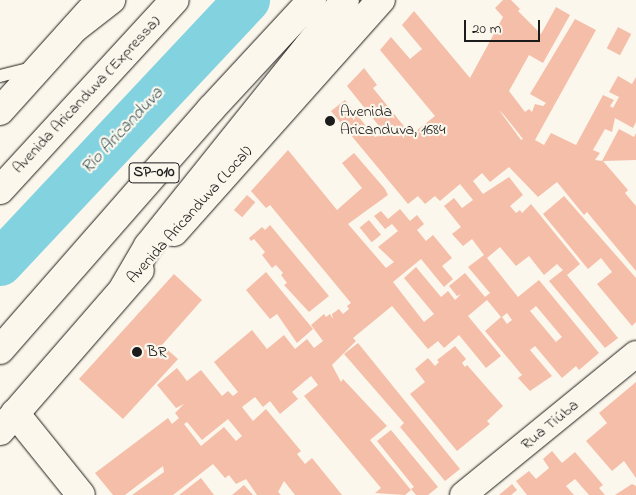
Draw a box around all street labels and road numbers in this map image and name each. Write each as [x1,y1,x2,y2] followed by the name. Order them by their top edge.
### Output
[9,12,165,178] street label: Avenida Aricanduva (Expressa)
[123,142,257,288] street label: Avenida Aricanduva (Local)
[128,160,180,186] road number: SP-010
[517,396,583,454] street label: Rua Tiúba

